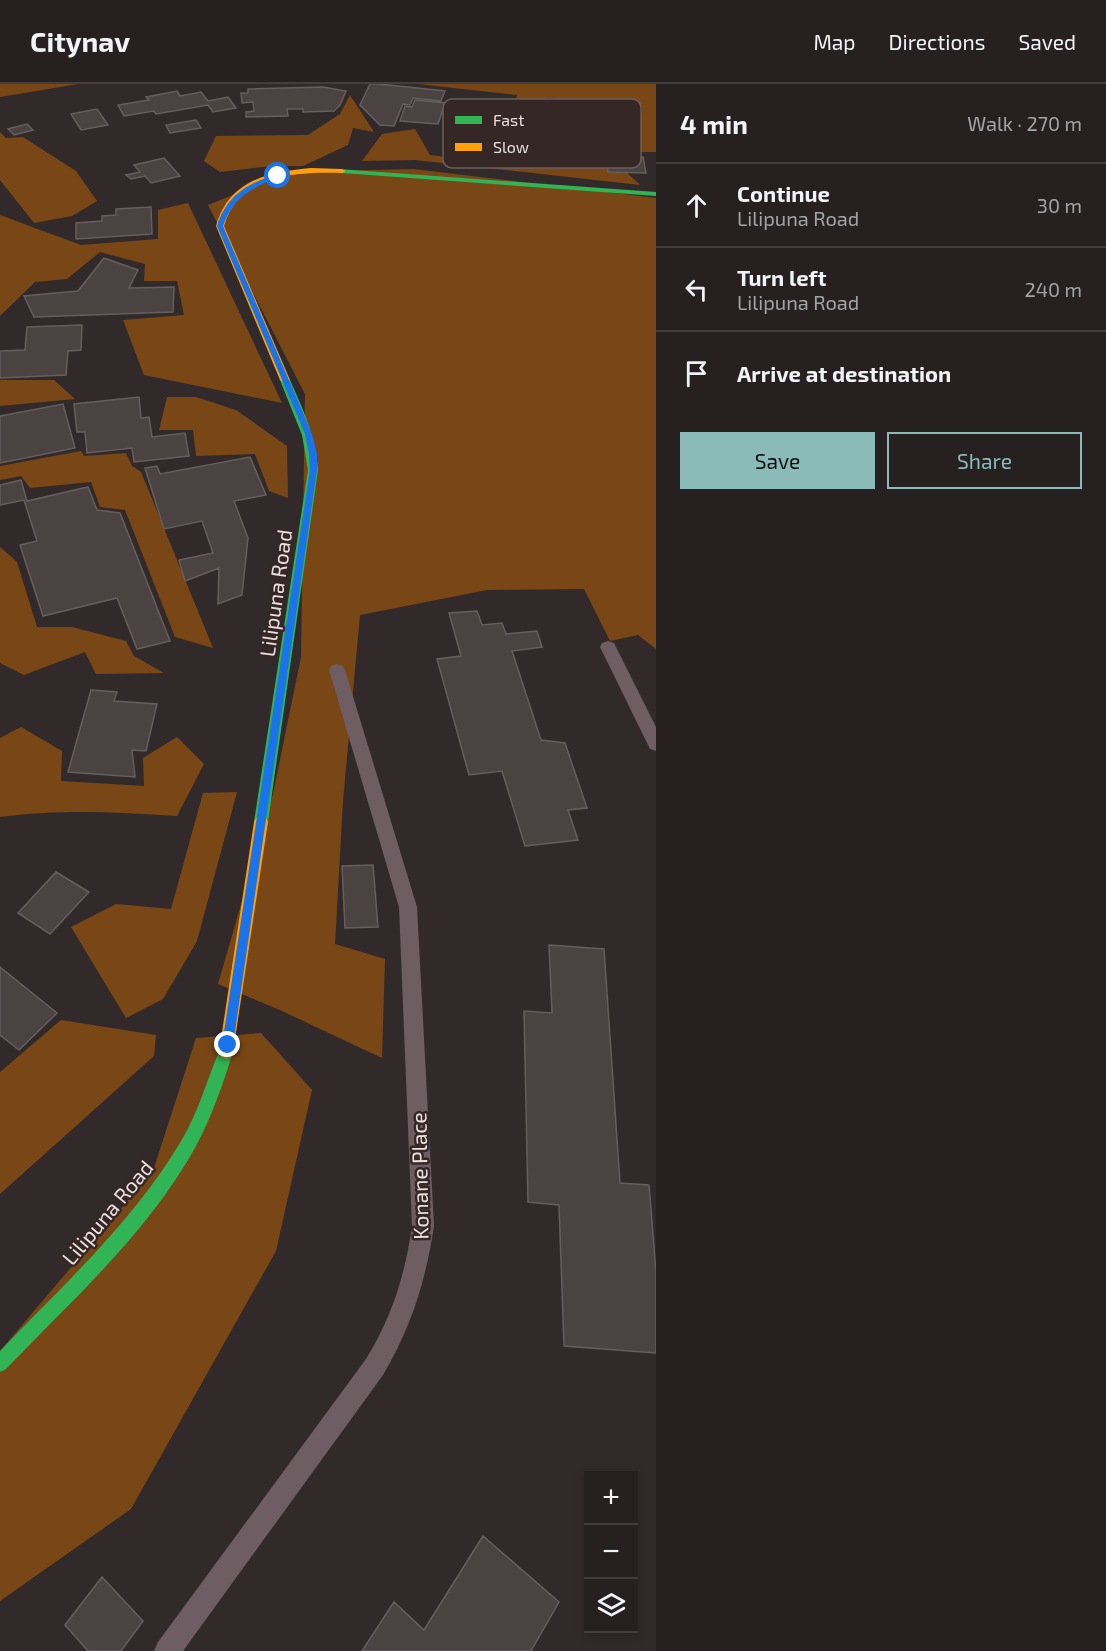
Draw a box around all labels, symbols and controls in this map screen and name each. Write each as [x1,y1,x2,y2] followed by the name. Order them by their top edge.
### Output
[30,24,130,58] text: Citynav
[813,29,856,54] text: Map
[889,29,985,54] text: Directions
[1018,29,1076,54] text: Saved
[443,99,641,168] legend
[680,108,748,139] text: 4 min
[493,110,524,129] text: Fast
[967,111,1082,135] text: Walk · 270 m
[493,137,529,156] text: Slow
[264,162,290,188] route start
[737,180,830,206] text: Continue
[680,189,713,222] icon: ahead
[1037,193,1082,217] text: 30 m
[737,206,859,230] text: Lilipuna Road
[737,264,826,290] text: Turn left
[680,273,713,306] icon: left
[1024,277,1082,301] text: 240 m
[737,290,859,314] text: Lilipuna Road
[680,357,713,390] icon: arrive
[737,360,951,386] text: Arrive at destination
[680,432,875,489] button: Save
[887,432,1082,489] button: Share
[254,528,296,658] street label: Lilipuna Road
[214,1031,240,1057] route end
[405,1112,433,1240] street label: Konane Place
[56,1155,158,1269] street label: Lilipuna Road
[584,1471,638,1633] map controls
[584,1471,638,1525] button: +
[584,1525,638,1579] button: −
[584,1579,638,1633] button: layers

